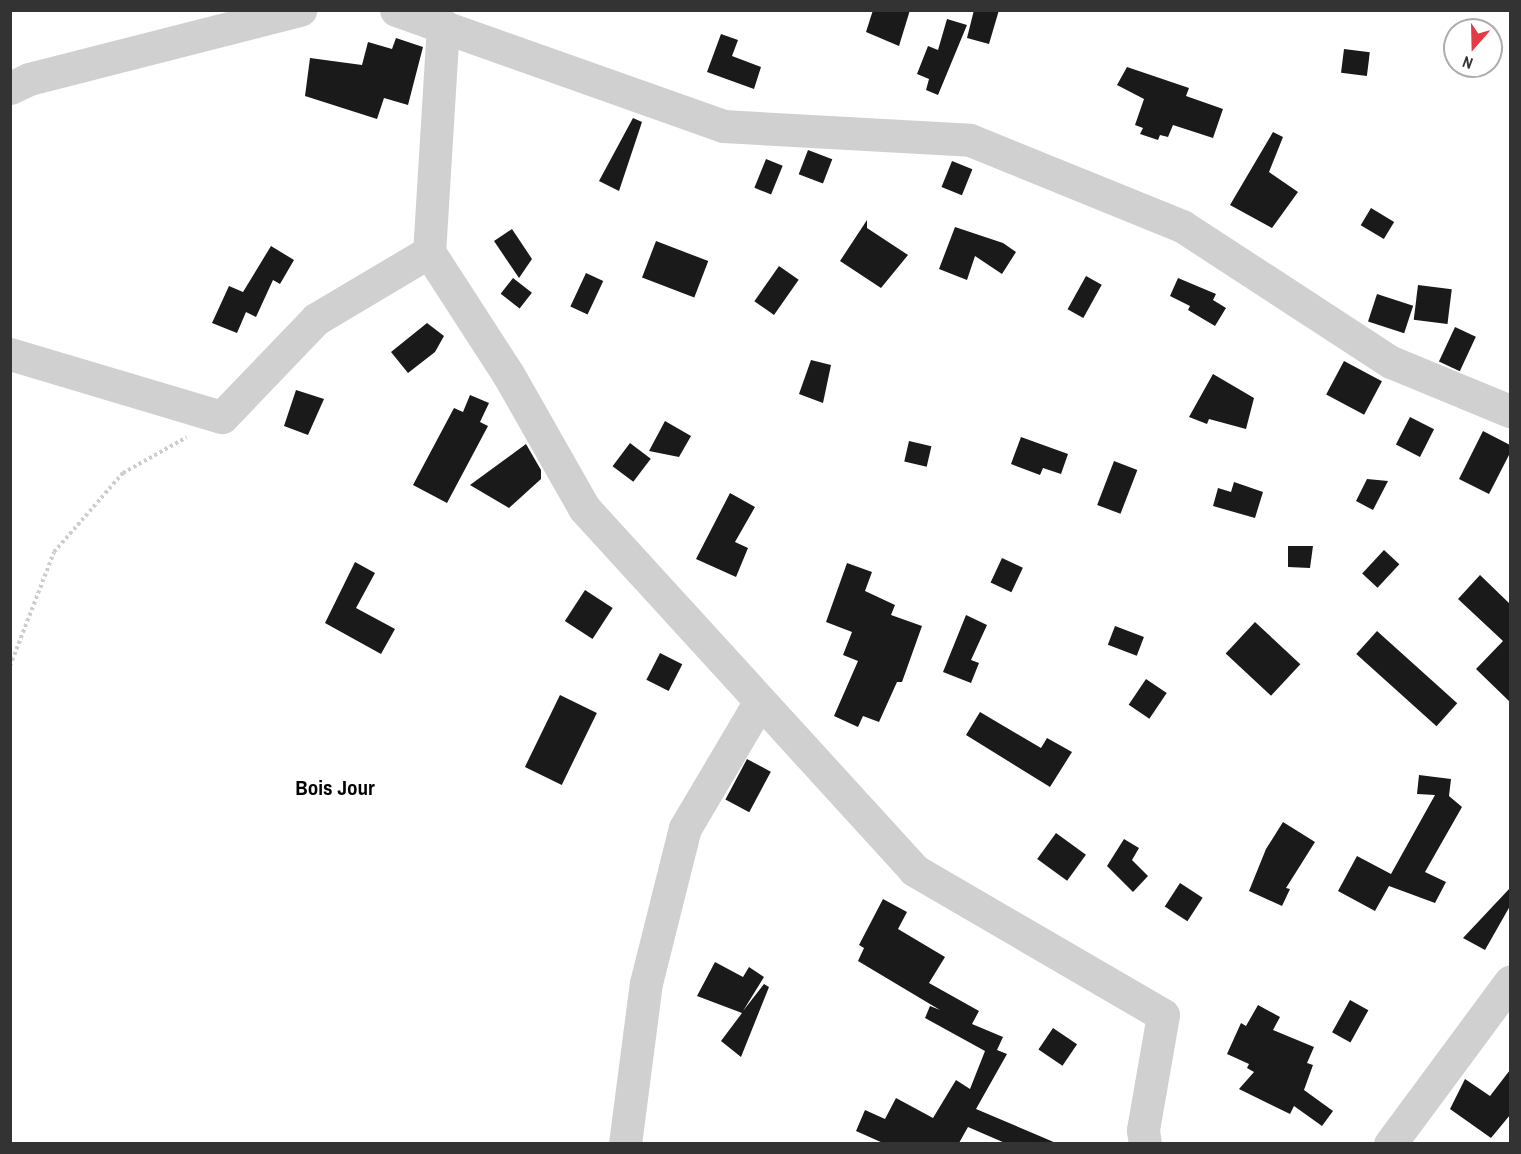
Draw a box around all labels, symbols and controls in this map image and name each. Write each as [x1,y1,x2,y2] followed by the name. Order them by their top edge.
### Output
[1443,18,1503,78] north arrow
[1459,51,1476,75] text: N
[295,775,375,801] district label: Bois Jour

